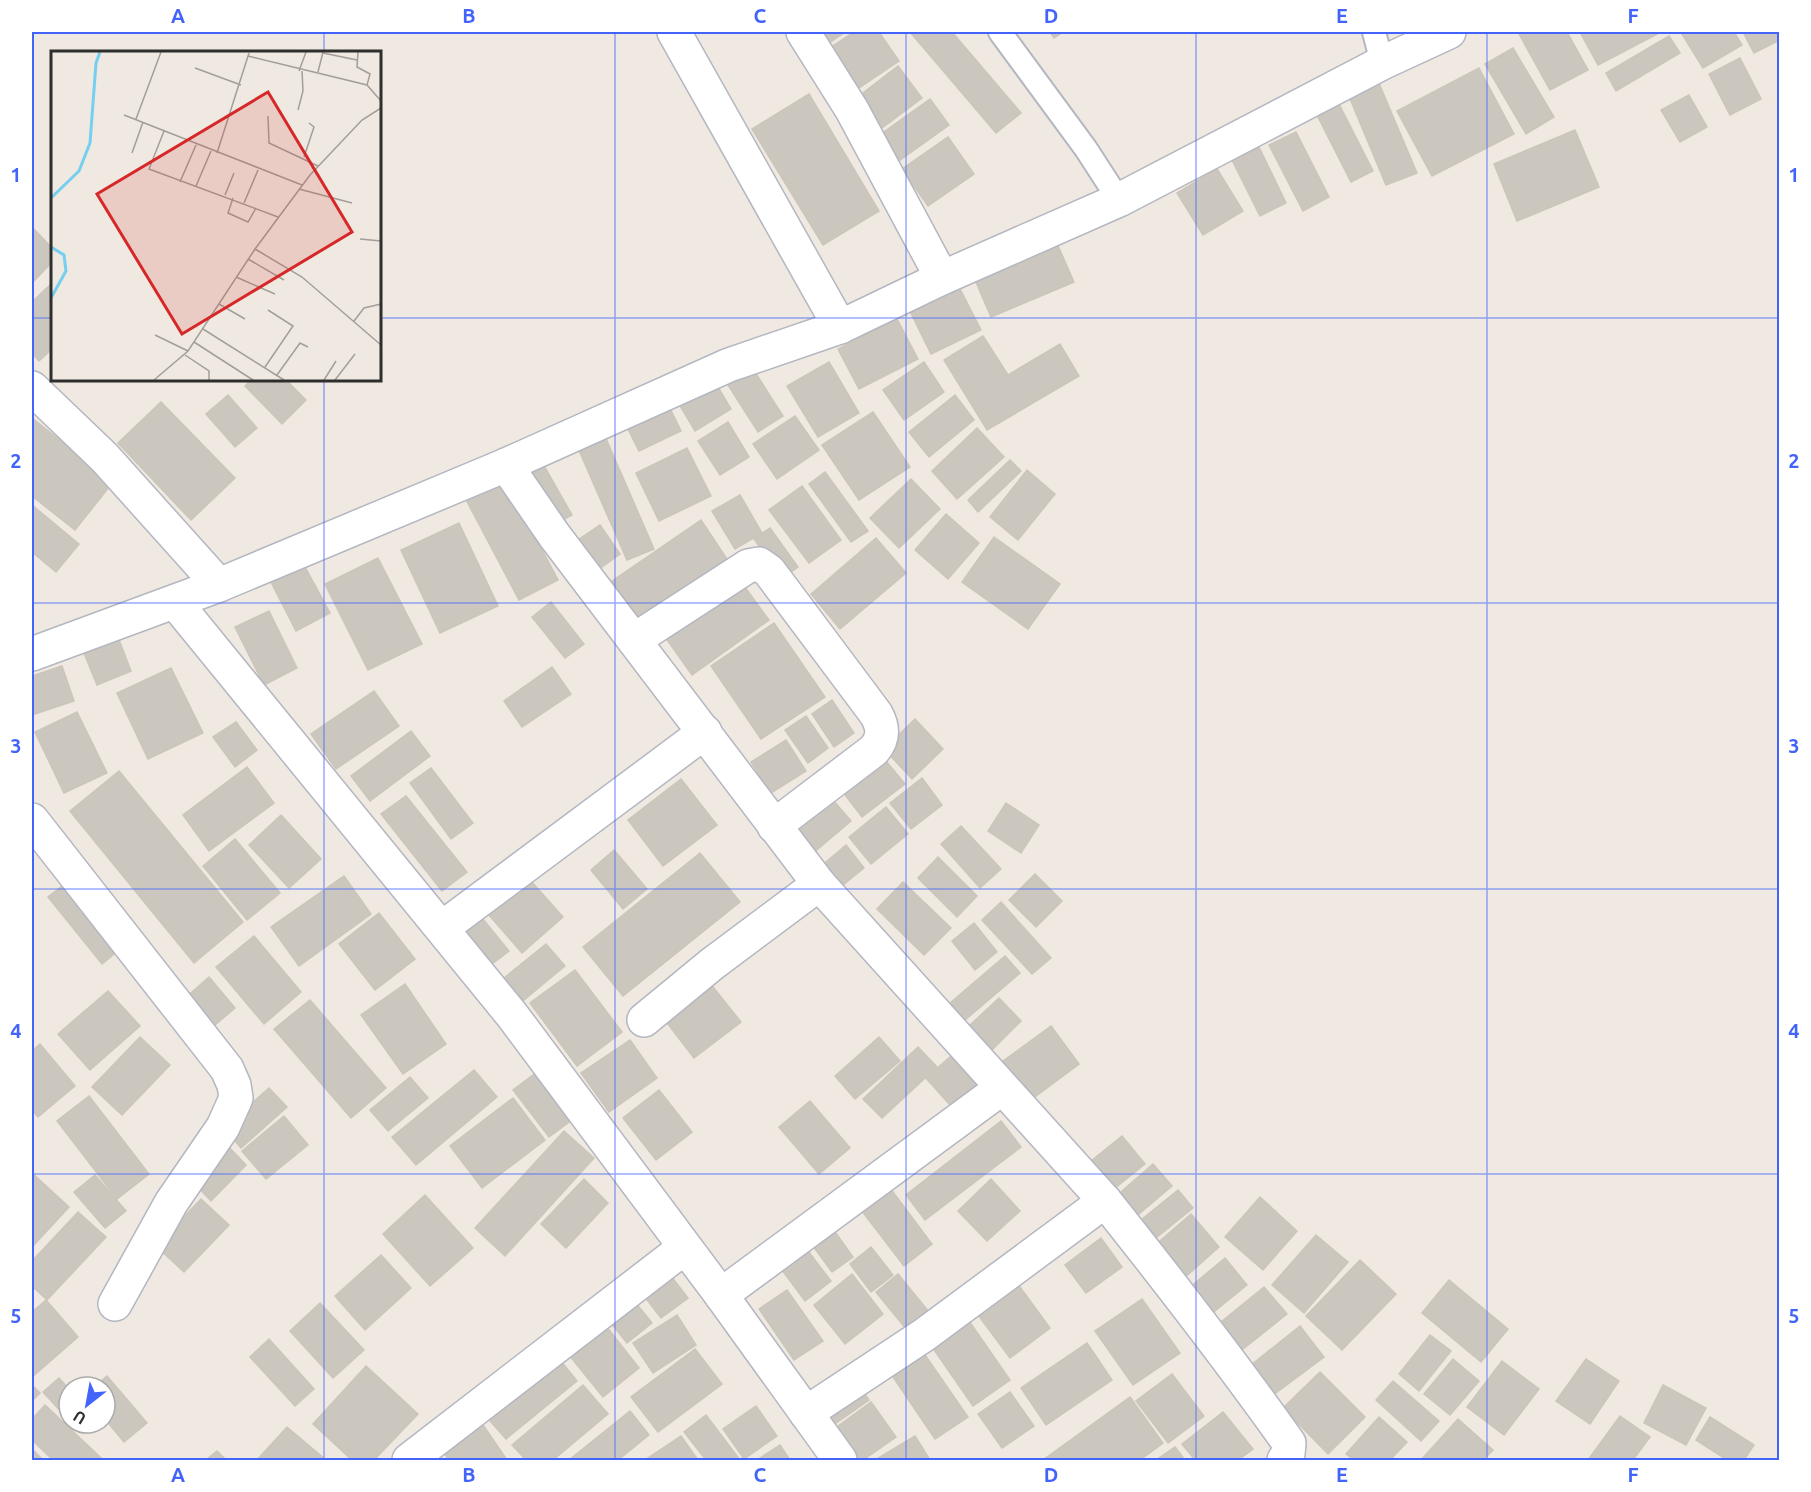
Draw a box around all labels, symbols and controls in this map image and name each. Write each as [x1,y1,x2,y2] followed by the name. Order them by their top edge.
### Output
[171,4,185,27] text: A
[462,4,476,27] text: B
[754,4,767,27] text: C
[1044,4,1058,27] text: D
[1336,4,1348,27] text: E
[1627,4,1639,27] text: F
[51,51,381,381] inset map
[10,163,22,186] text: 1
[1788,163,1800,186] text: 1
[10,449,22,472] text: 2
[1788,449,1800,472] text: 2
[10,734,22,757] text: 3
[1788,734,1800,757] text: 3
[10,1019,22,1042] text: 4
[1788,1019,1800,1042] text: 4
[10,1304,22,1327] text: 5
[1788,1304,1800,1327] text: 5
[57,1375,117,1435] north arrow
[70,1407,89,1428] text: U
[171,1463,185,1486] text: A
[462,1463,476,1486] text: B
[754,1463,767,1486] text: C
[1044,1463,1058,1486] text: D
[1336,1463,1348,1486] text: E
[1627,1463,1639,1486] text: F

